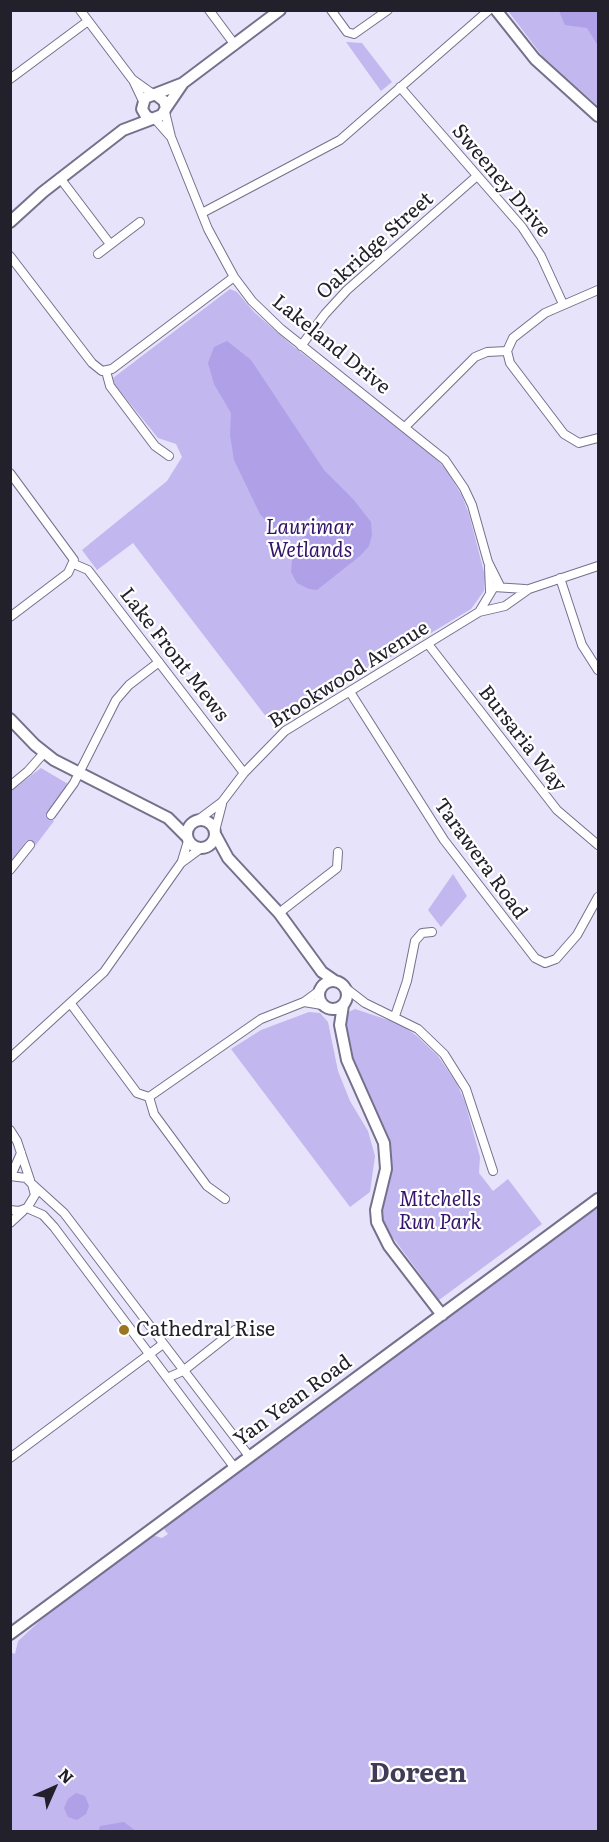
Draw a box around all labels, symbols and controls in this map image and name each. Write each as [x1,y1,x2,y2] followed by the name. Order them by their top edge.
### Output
[447,119,555,243] street label: Sweeney Drive
[312,187,438,305] street label: Oakridge Street
[267,290,395,400] street label: Lakeland Drive
[266,516,354,563] park label: Laurimar Wetlands
[114,583,234,727] street label: Lake Front Mews
[265,616,433,734] street label: Brookwood Avenue
[473,681,571,797] street label: Bursaria Way
[428,794,532,924] street label: Tarawera Road
[399,1188,481,1235] park label: Mitchells Run Park
[136,1318,275,1342] place label: Cathedral Rise
[117,1323,131,1337] marker: Cathedral Rise
[230,1350,356,1452] street label: Yan Yean Road
[24,1758,84,1818] north arrow
[369,1758,467,1790] district label: Doreen
[53,1762,80,1789] text: N

